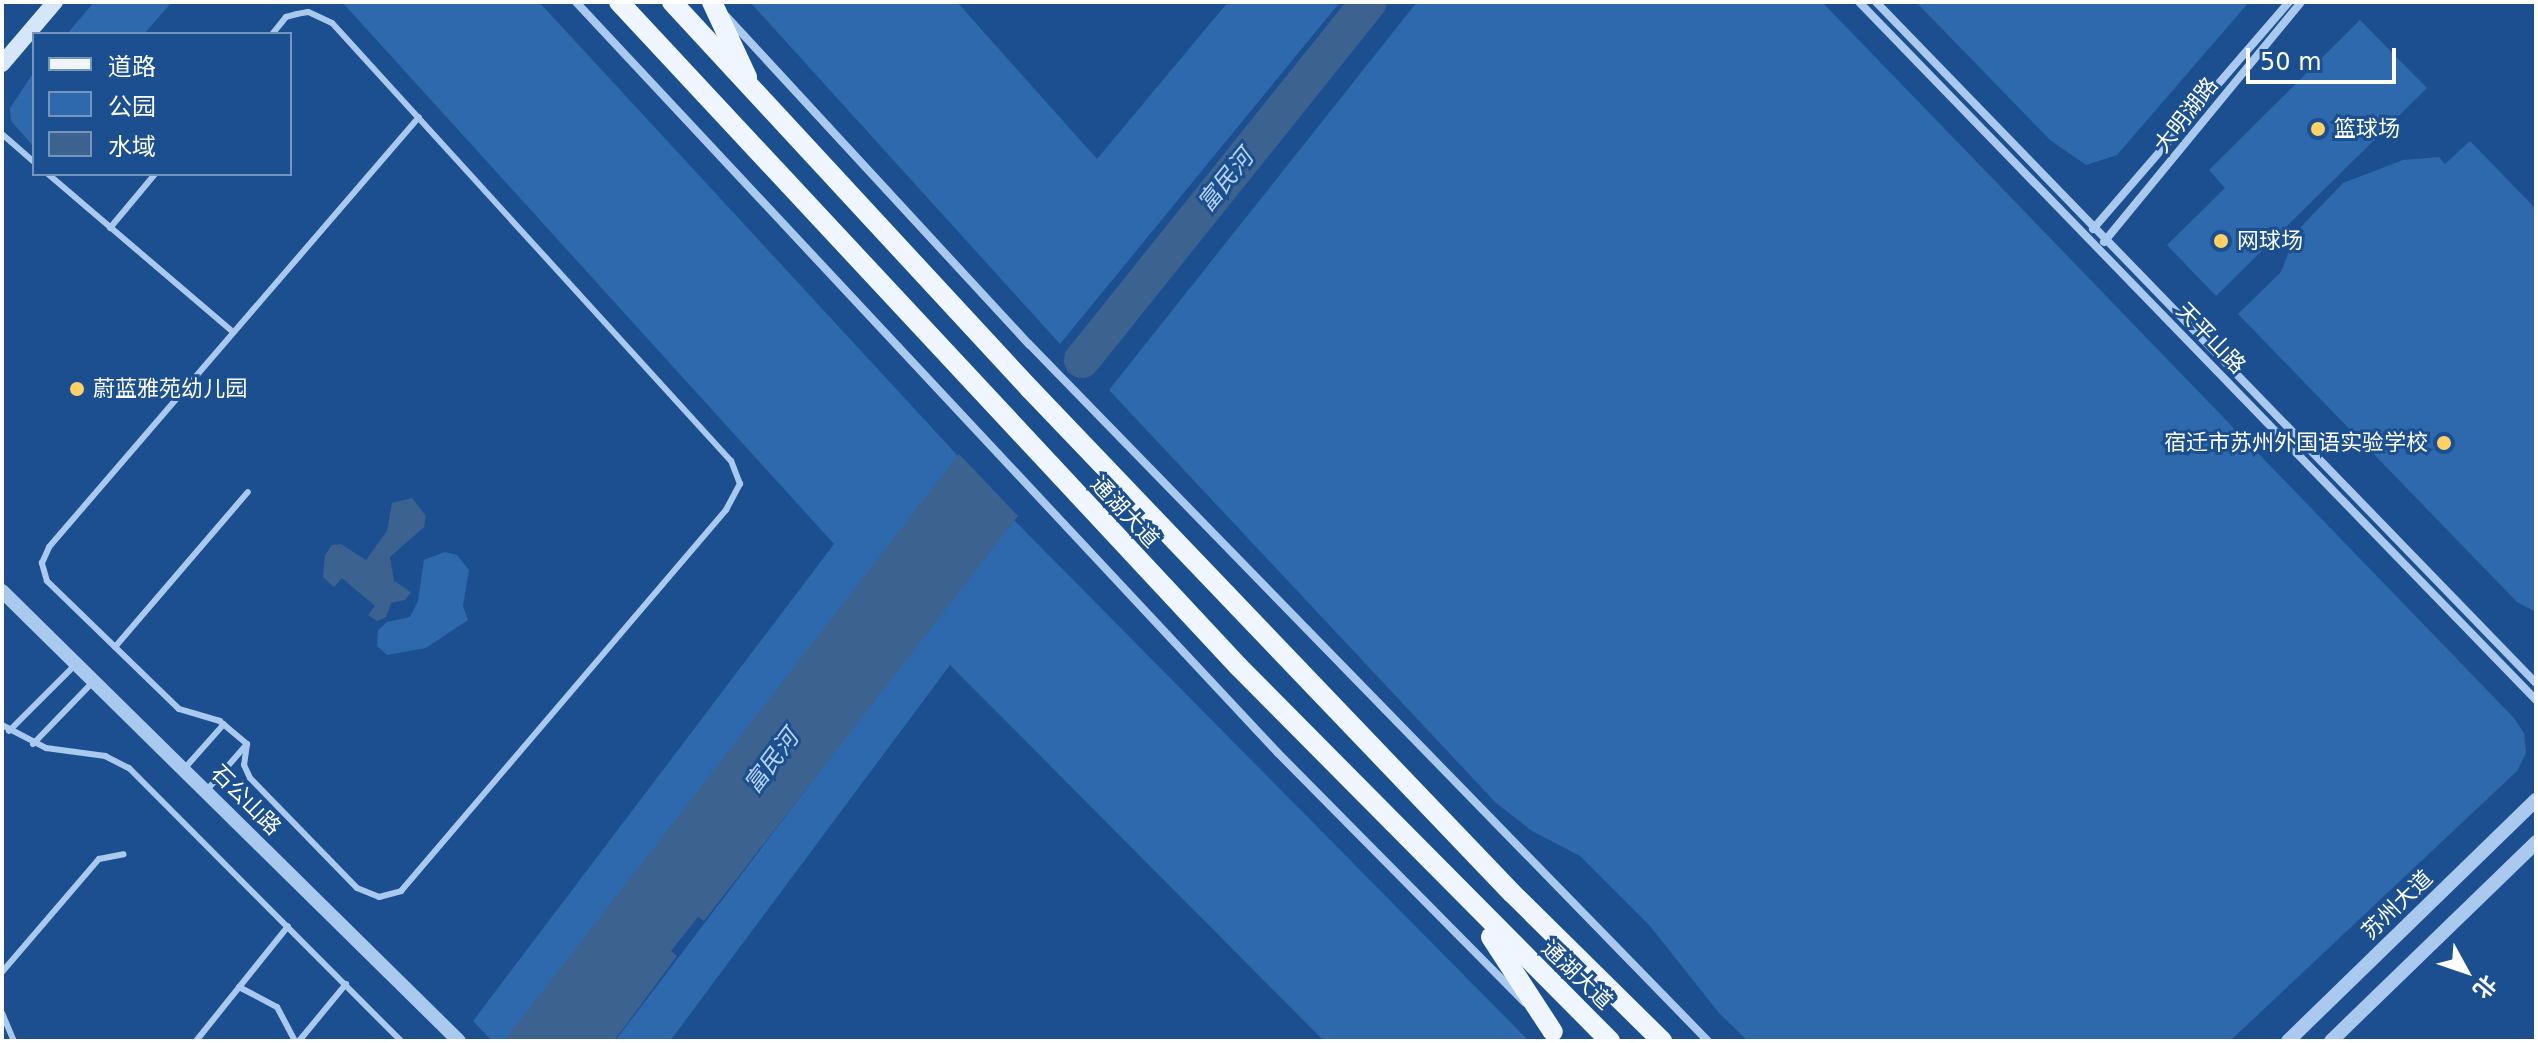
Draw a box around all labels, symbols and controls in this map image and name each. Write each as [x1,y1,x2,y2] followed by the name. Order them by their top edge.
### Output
[32,32,292,176] legend
[2250,32,2400,82] scale bar
[2260,48,2322,76] text: 50 m
[108,53,156,81] text: 道路
[2149,72,2223,158] street label: 大明湖路
[108,93,156,121] text: 公园
[2334,116,2400,142] place label: 篮球场
[2309,120,2327,138] marker: 篮球场
[108,133,156,161] text: 水域
[1192,144,1260,218] water label: 富民河
[2237,228,2303,254] place label: 网球场
[2212,232,2230,250] marker: 网球场
[2171,297,2251,379] street label: 天平山路
[93,376,247,402] place label: 蔚蓝雅苑幼儿园
[68,380,86,398] marker: 蔚蓝雅苑幼儿园
[2164,430,2428,456] place label: 宿迁市苏州外国语实验学校
[2435,434,2453,452] marker: 宿迁市苏州外国语实验学校
[1085,471,1165,553] street label: 通湖大道
[739,725,805,799] water label: 富民河
[206,760,286,840] street label: 石公山路
[2356,865,2438,945] street label: 苏州大道
[2426,931,2506,1011] north arrow
[1536,935,1618,1015] street label: 通湖大道
[2468,970,2501,1003] text: 北

